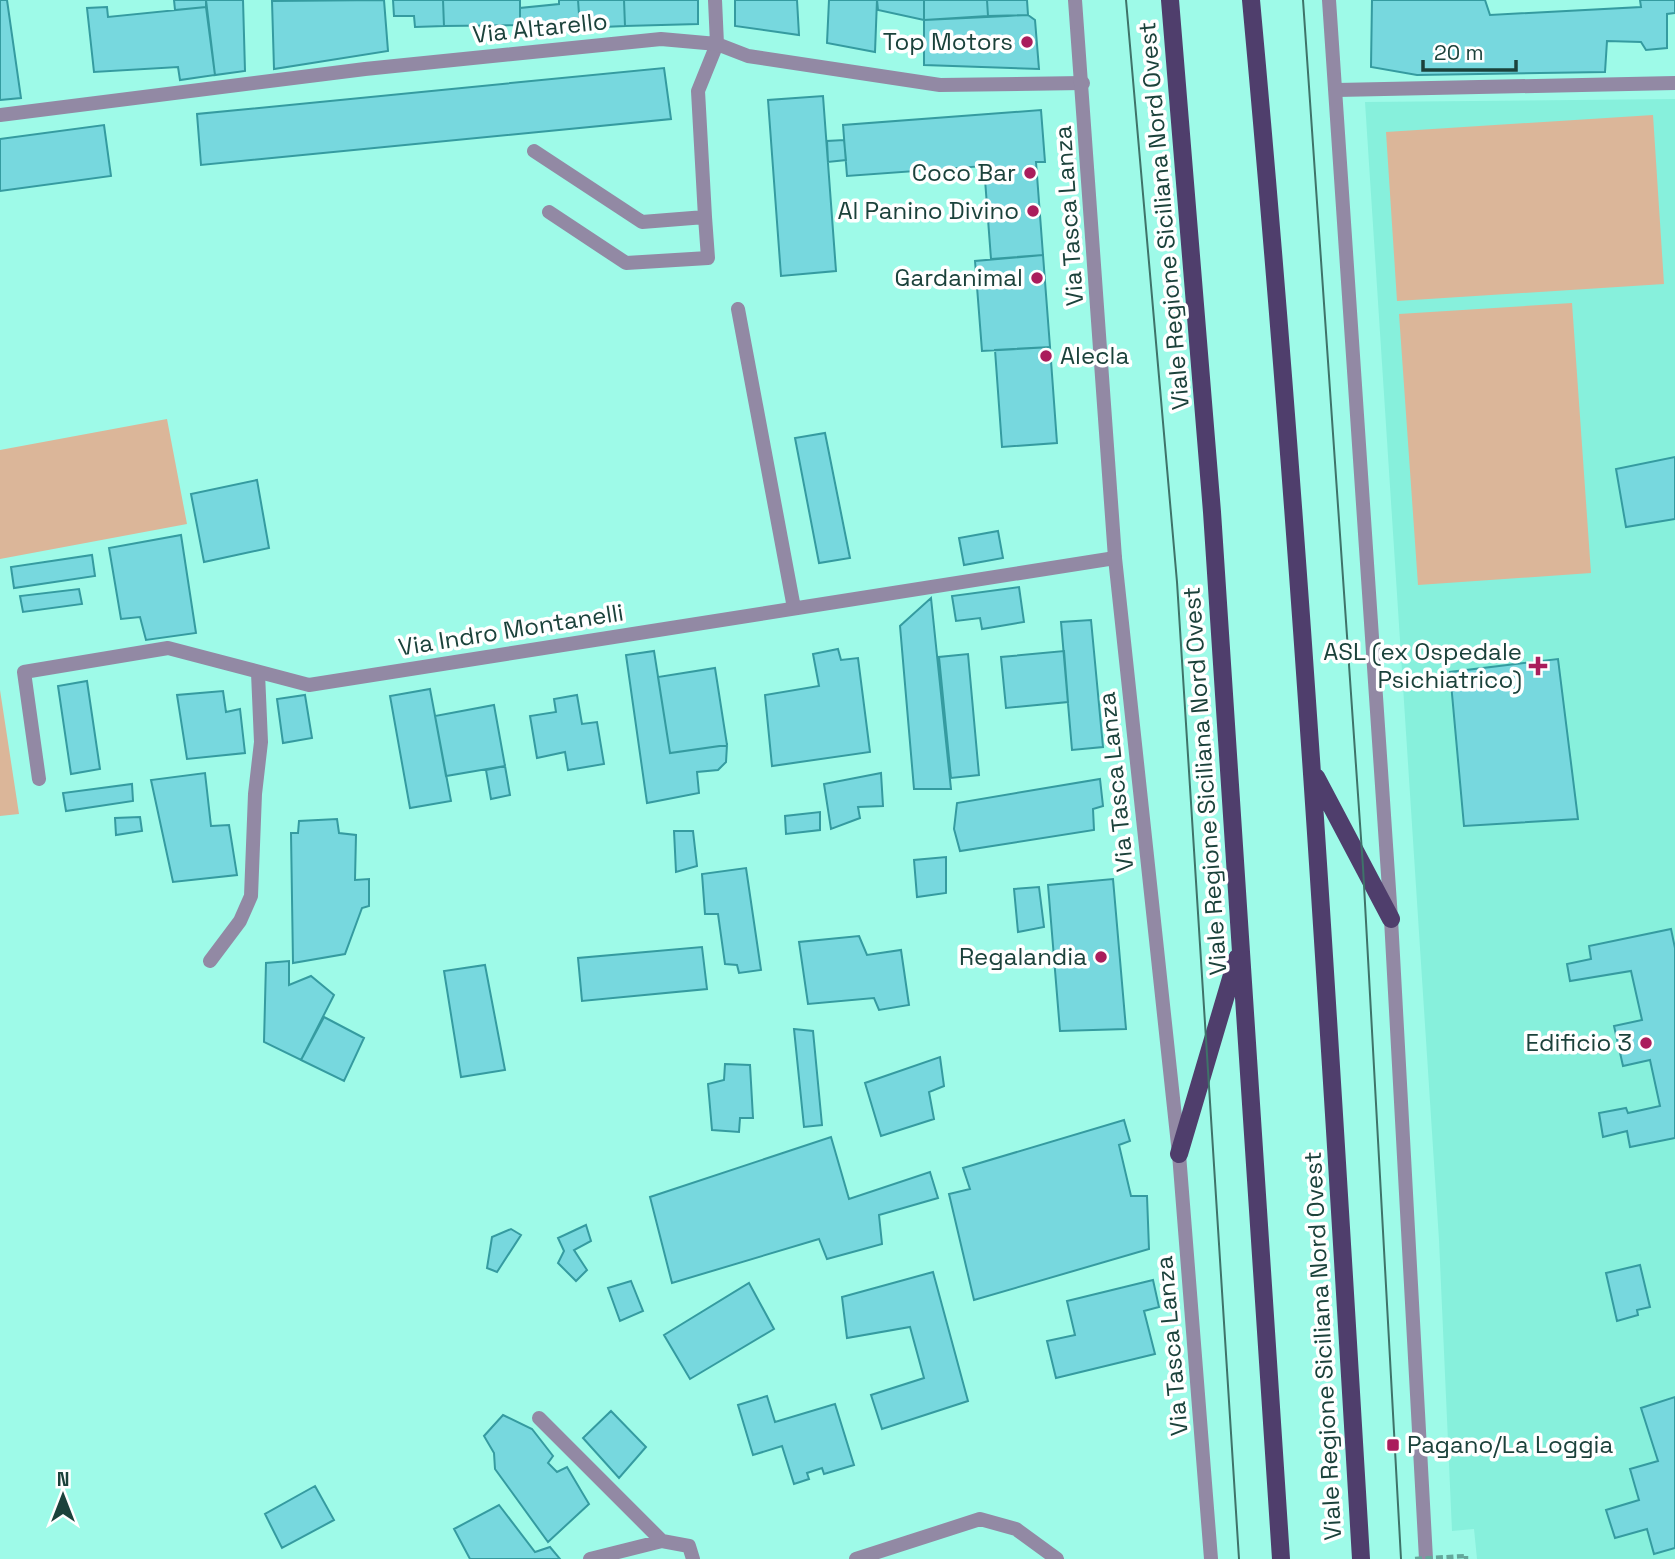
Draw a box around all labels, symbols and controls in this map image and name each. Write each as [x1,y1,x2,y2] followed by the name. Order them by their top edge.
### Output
[471,5,609,50] street label: Via Altarello
[1131,21,1196,411] street label: Viale Regione Siciliana Nord Ovest
[883,26,1013,57] place label: Top Motors
[1423,28,1516,72] scale bar
[1019,34,1035,50] marker: Top Motors
[1434,39,1484,66] text: 20 m
[1047,125,1090,307] street label: Via Tasca Lanza
[912,157,1016,188] place label: Coco Bar
[1022,165,1038,181] marker: Coco Bar
[837,195,1019,226] place label: Al Panino Divino
[1025,203,1041,219] marker: Al Panino Divino
[895,262,1023,293] place label: Gardanimal
[1029,270,1045,286] marker: Gardanimal
[1060,340,1129,371] place label: Alecla
[1038,348,1054,364] marker: Alecla
[1175,586,1234,976] street label: Viale Regione Siciliana Nord Ovest
[396,596,626,663] street label: Via Indro Montanelli
[1323,636,1522,695] place label: ASL (ex Ospedale Psichiatrico)
[1528,656,1548,676] marker: ASL (ex Ospedale Psichiatrico)
[1091,690,1140,873] street label: Via Tasca Lanza
[959,941,1087,972] place label: Regalandia
[1093,949,1109,965] marker: Regalandia
[1526,1027,1632,1058] place label: Edificio 3
[1638,1035,1654,1051] marker: Edificio 3
[1297,1151,1348,1541] street label: Viale Regione Siciliana Nord Ovest
[1148,1255,1195,1437] street label: Via Tasca Lanza
[1407,1429,1613,1460] place label: Pagano/La Loggia
[1385,1437,1401,1453] marker: Pagano/La Loggia
[28,1461,98,1531] north arrow
[57,1467,69,1492] text: N

